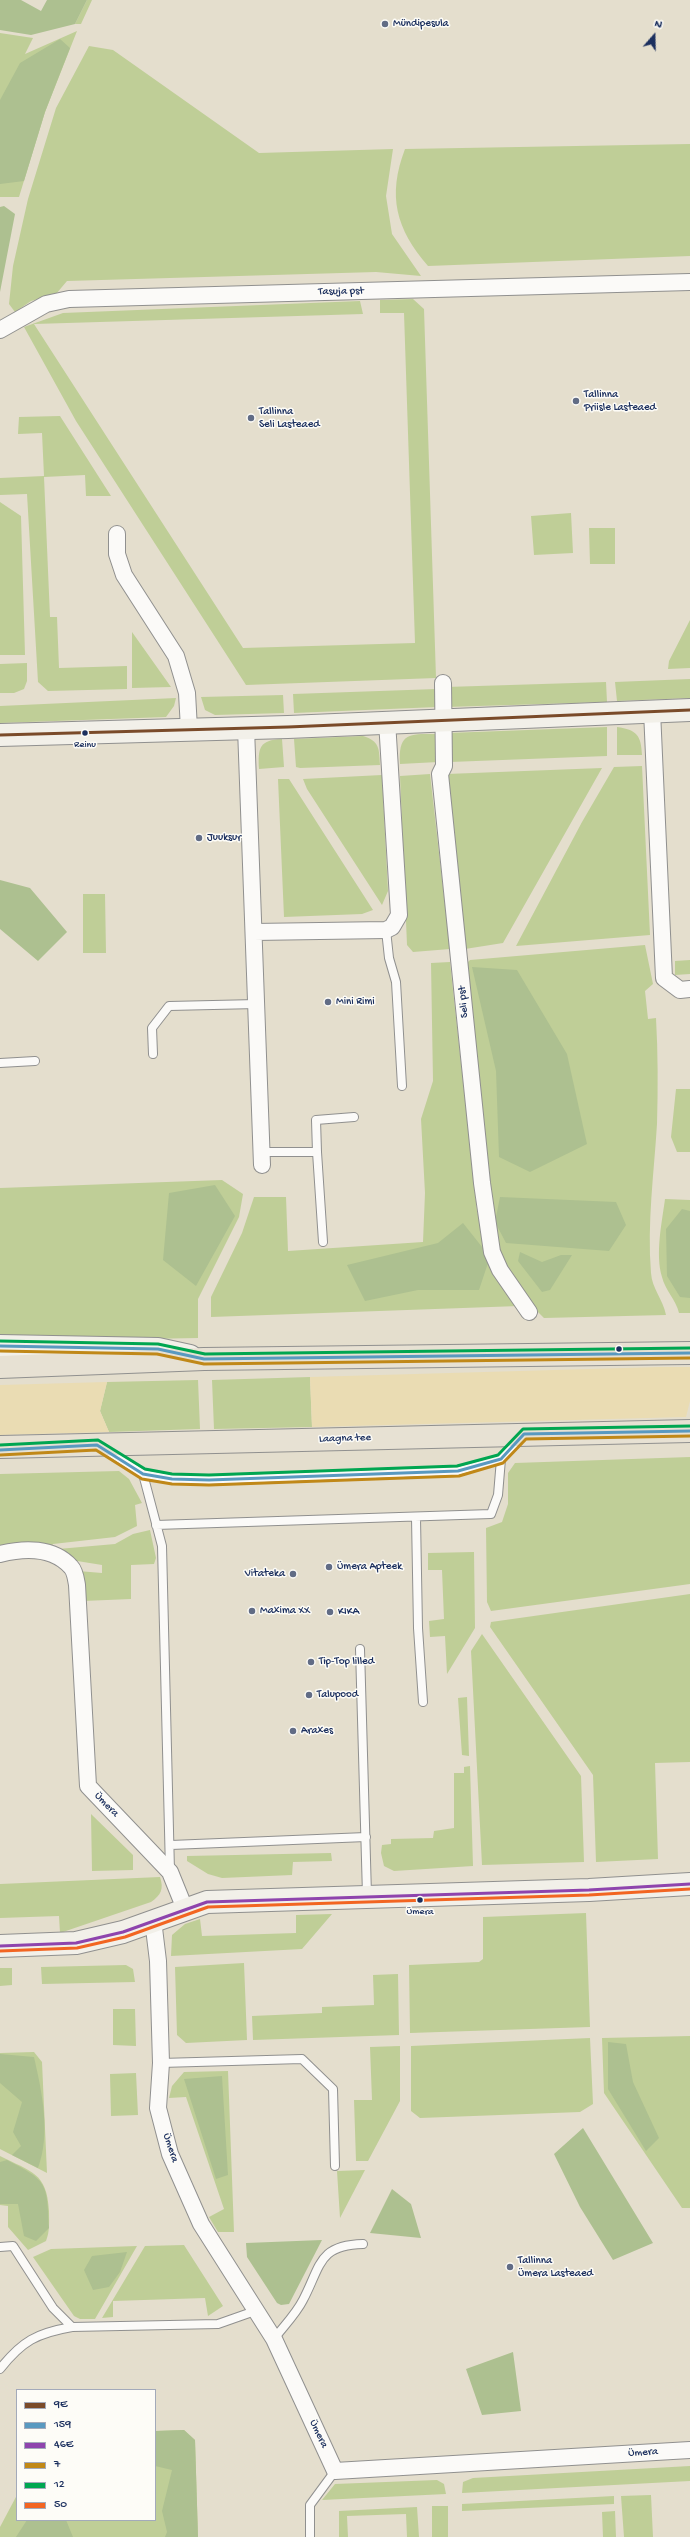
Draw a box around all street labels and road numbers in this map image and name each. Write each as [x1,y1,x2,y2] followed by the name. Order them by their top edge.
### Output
[318,285,364,299] street label: Tasuja pst
[456,985,472,1019] street label: Seli pst
[319,1431,371,1447] street label: Laagna tee
[91,1790,121,1820] street label: Ümera
[159,2132,181,2164] street label: Ümera
[306,2418,330,2450] street label: Ümera
[628,2446,658,2460] street label: Ümera

